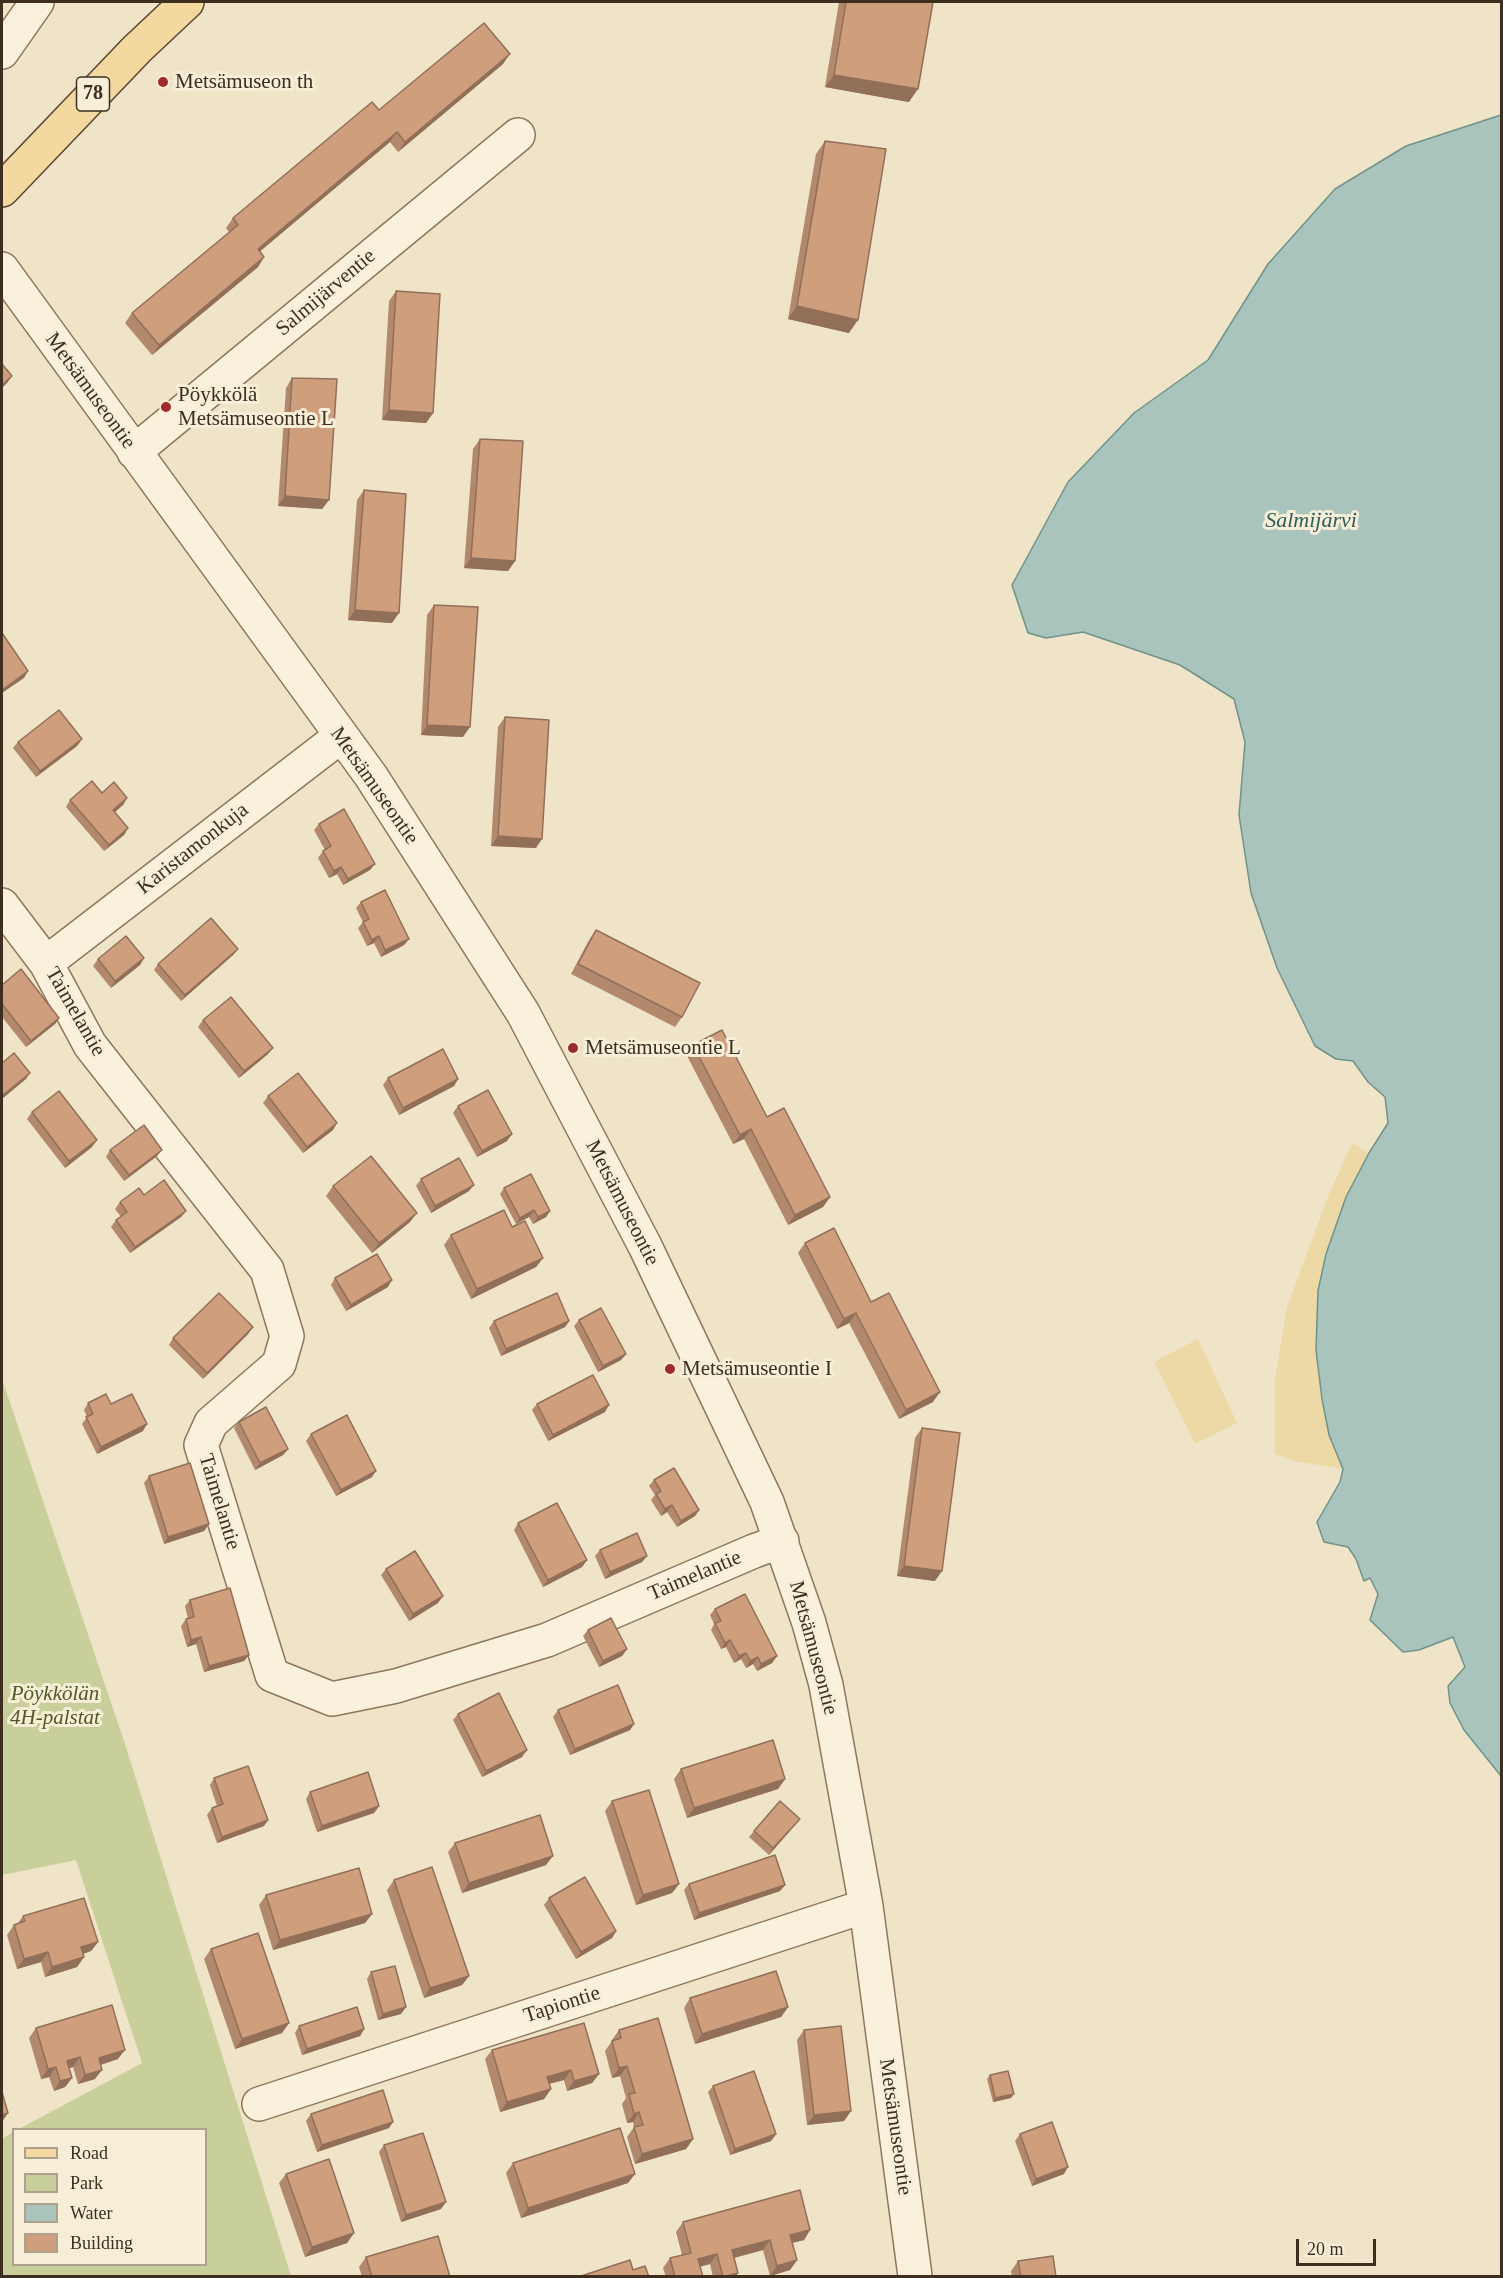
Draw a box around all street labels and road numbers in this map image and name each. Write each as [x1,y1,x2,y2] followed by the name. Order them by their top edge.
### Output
[76,77,110,111] road number: 78
[271,244,381,342] street label: Salmijärventie
[39,328,141,454] street label: Metsämuseontie
[324,722,424,850] street label: Metsämuseontie
[132,798,254,900] street label: Karistamonkuja
[39,963,111,1061] street label: Taimelantie
[580,1136,664,1270] street label: Metsämuseontie
[193,1451,245,1553] street label: Taimelantie
[645,1545,745,1607] street label: Taimelantie
[783,1578,843,1718] street label: Metsämuseontie
[521,1981,603,2029] street label: Tapiontie
[873,2057,917,2197] street label: Metsämuseontie

